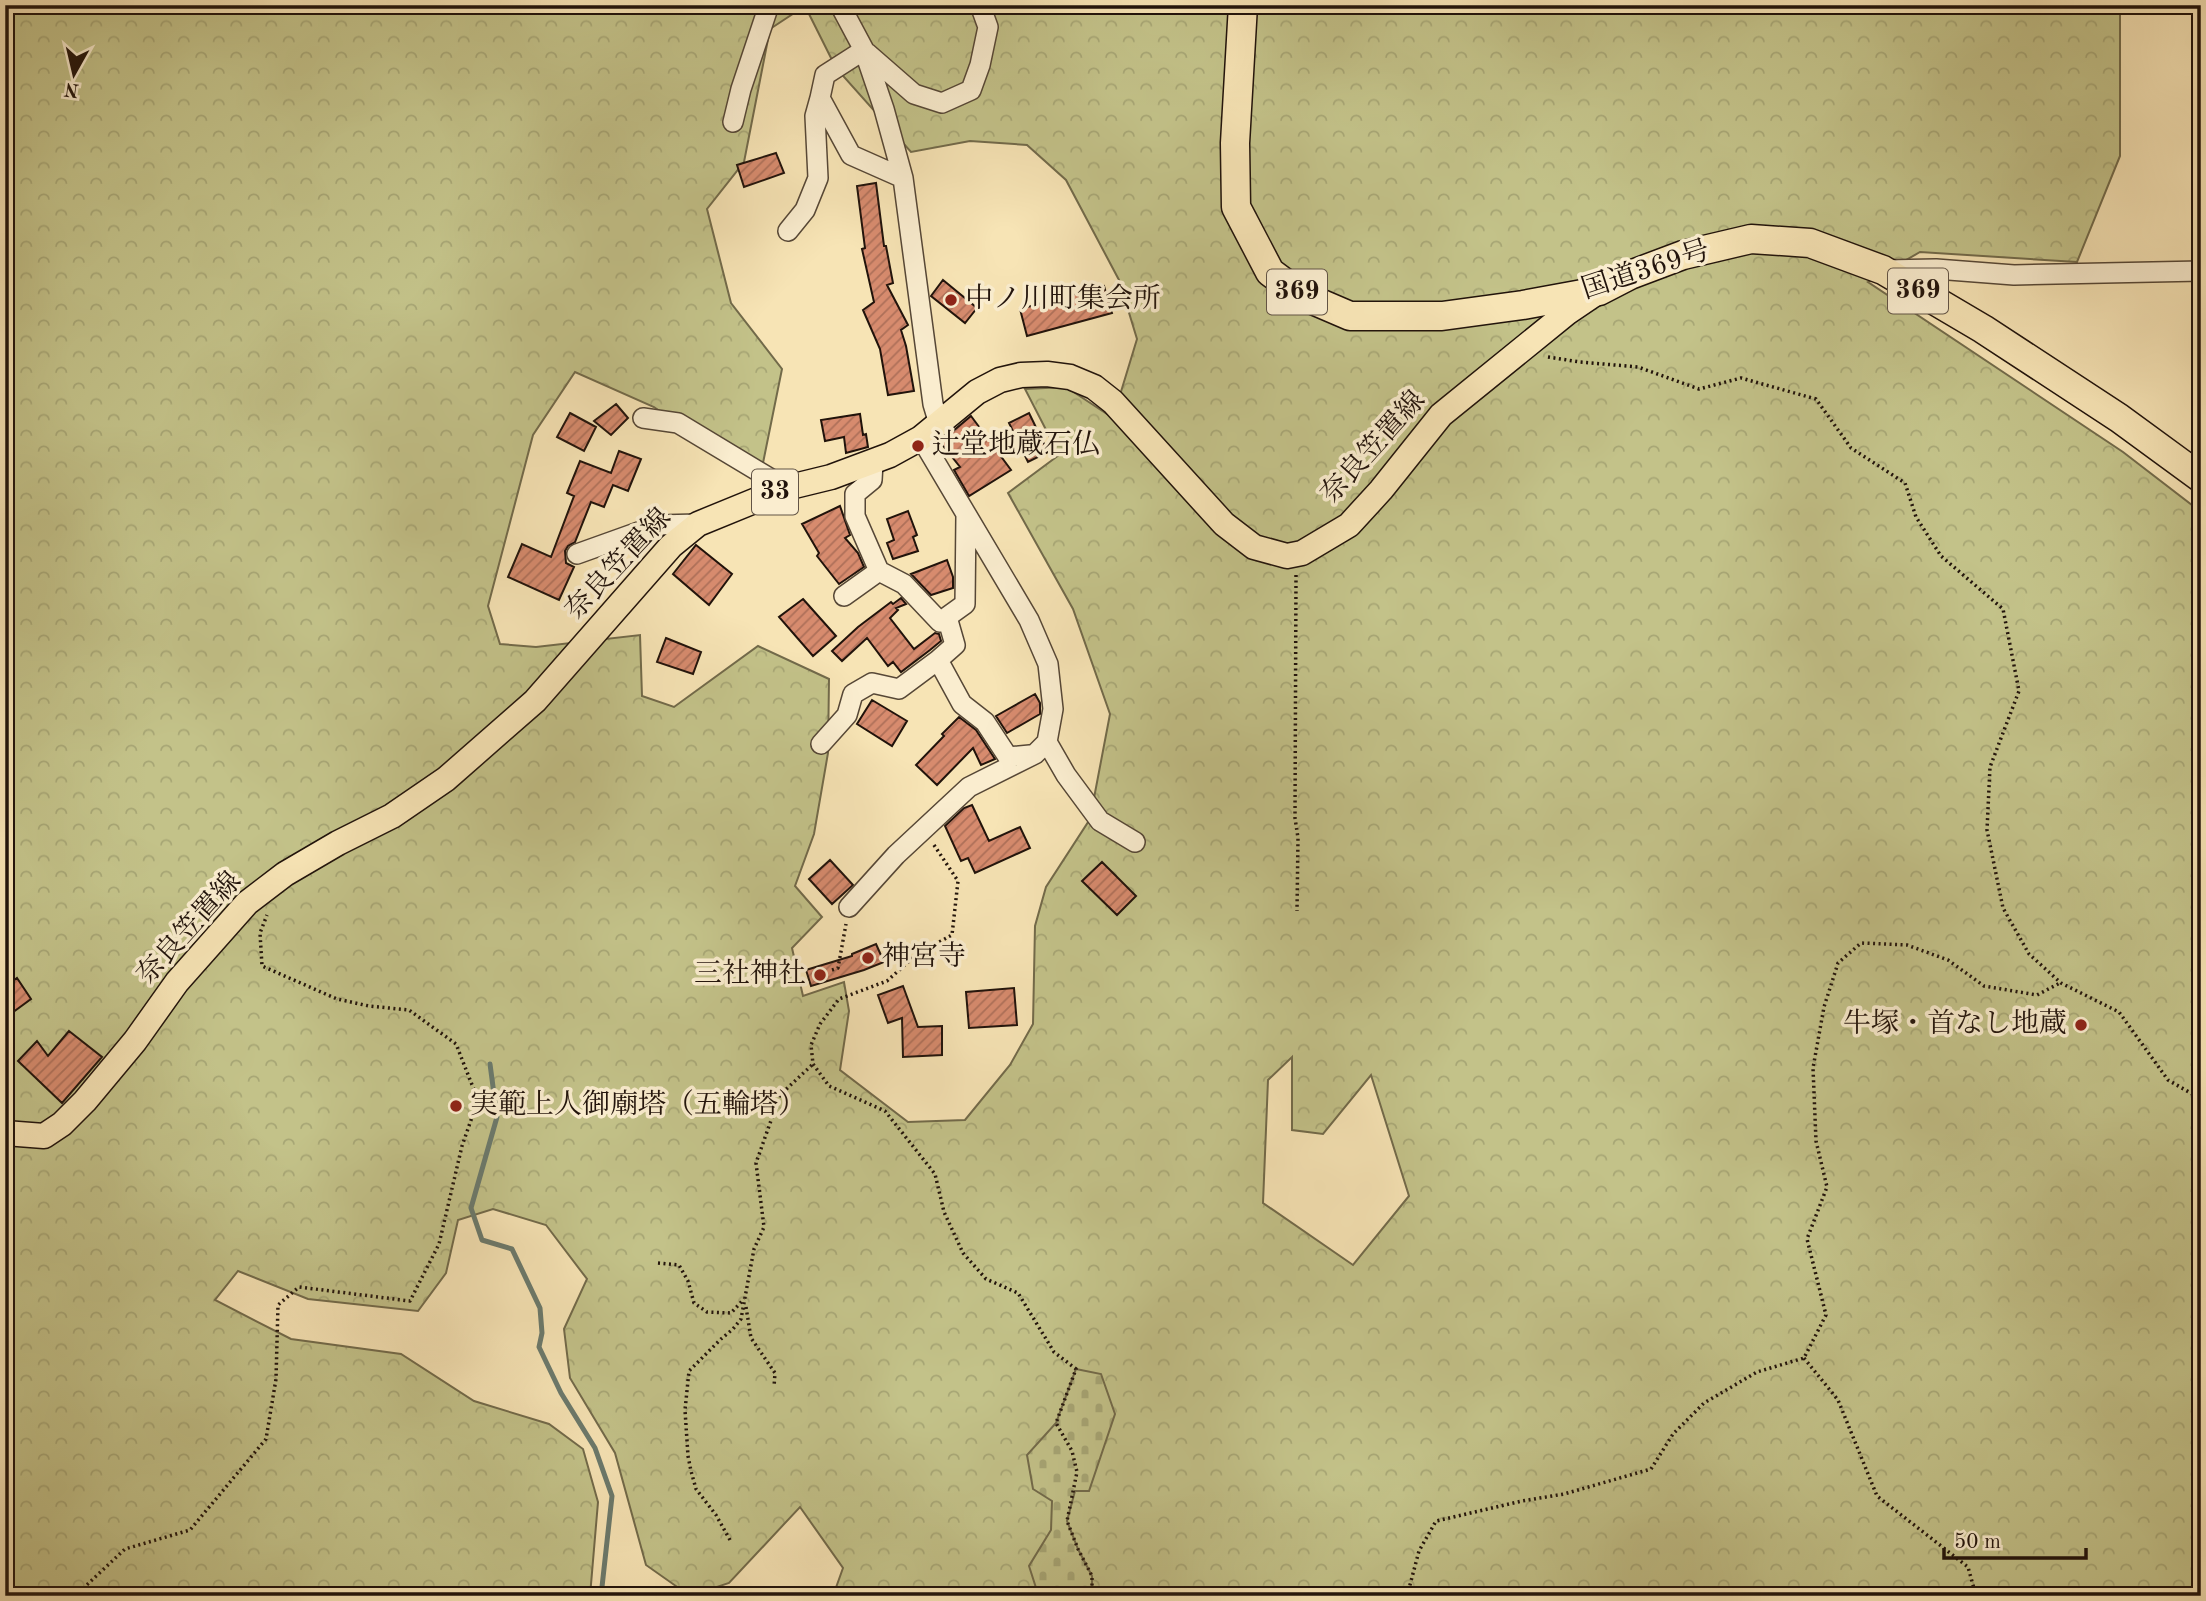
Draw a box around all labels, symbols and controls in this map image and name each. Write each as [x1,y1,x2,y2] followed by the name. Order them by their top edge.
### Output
[38,38,108,108] north arrow
[63,78,80,99] text: N
[1578,234,1713,305] street label: 国道369号
[1888,268,1948,314] road number: 369
[1267,270,1327,314] road number: 369
[965,283,1161,314] place label: 中ノ川町集会所
[943,292,959,308] marker: 中ノ川町集会所
[1315,385,1431,509] street label: 奈良笠置線
[932,429,1100,460] place label: 辻堂地蔵石仏
[910,438,926,454] marker: 辻堂地蔵石仏
[752,470,798,514] road number: 33
[559,502,677,626] street label: 奈良笠置線
[131,866,247,990] street label: 奈良笠置線
[882,941,966,972] place label: 神宮寺
[860,950,876,966] marker: 神宮寺
[694,958,806,989] place label: 三社神社
[812,967,828,983] marker: 三社神社
[1843,1008,2067,1039] place label: 牛塚・首なし地蔵
[2073,1017,2089,1033] marker: 牛塚・首なし地蔵
[470,1089,806,1120] place label: 実範上人御廟塔（五輪塔）
[448,1098,464,1114] marker: 実範上人御廟塔（五輪塔）
[1944,1517,2085,1561] scale bar
[1954,1532,2001,1553] text: 50 m

